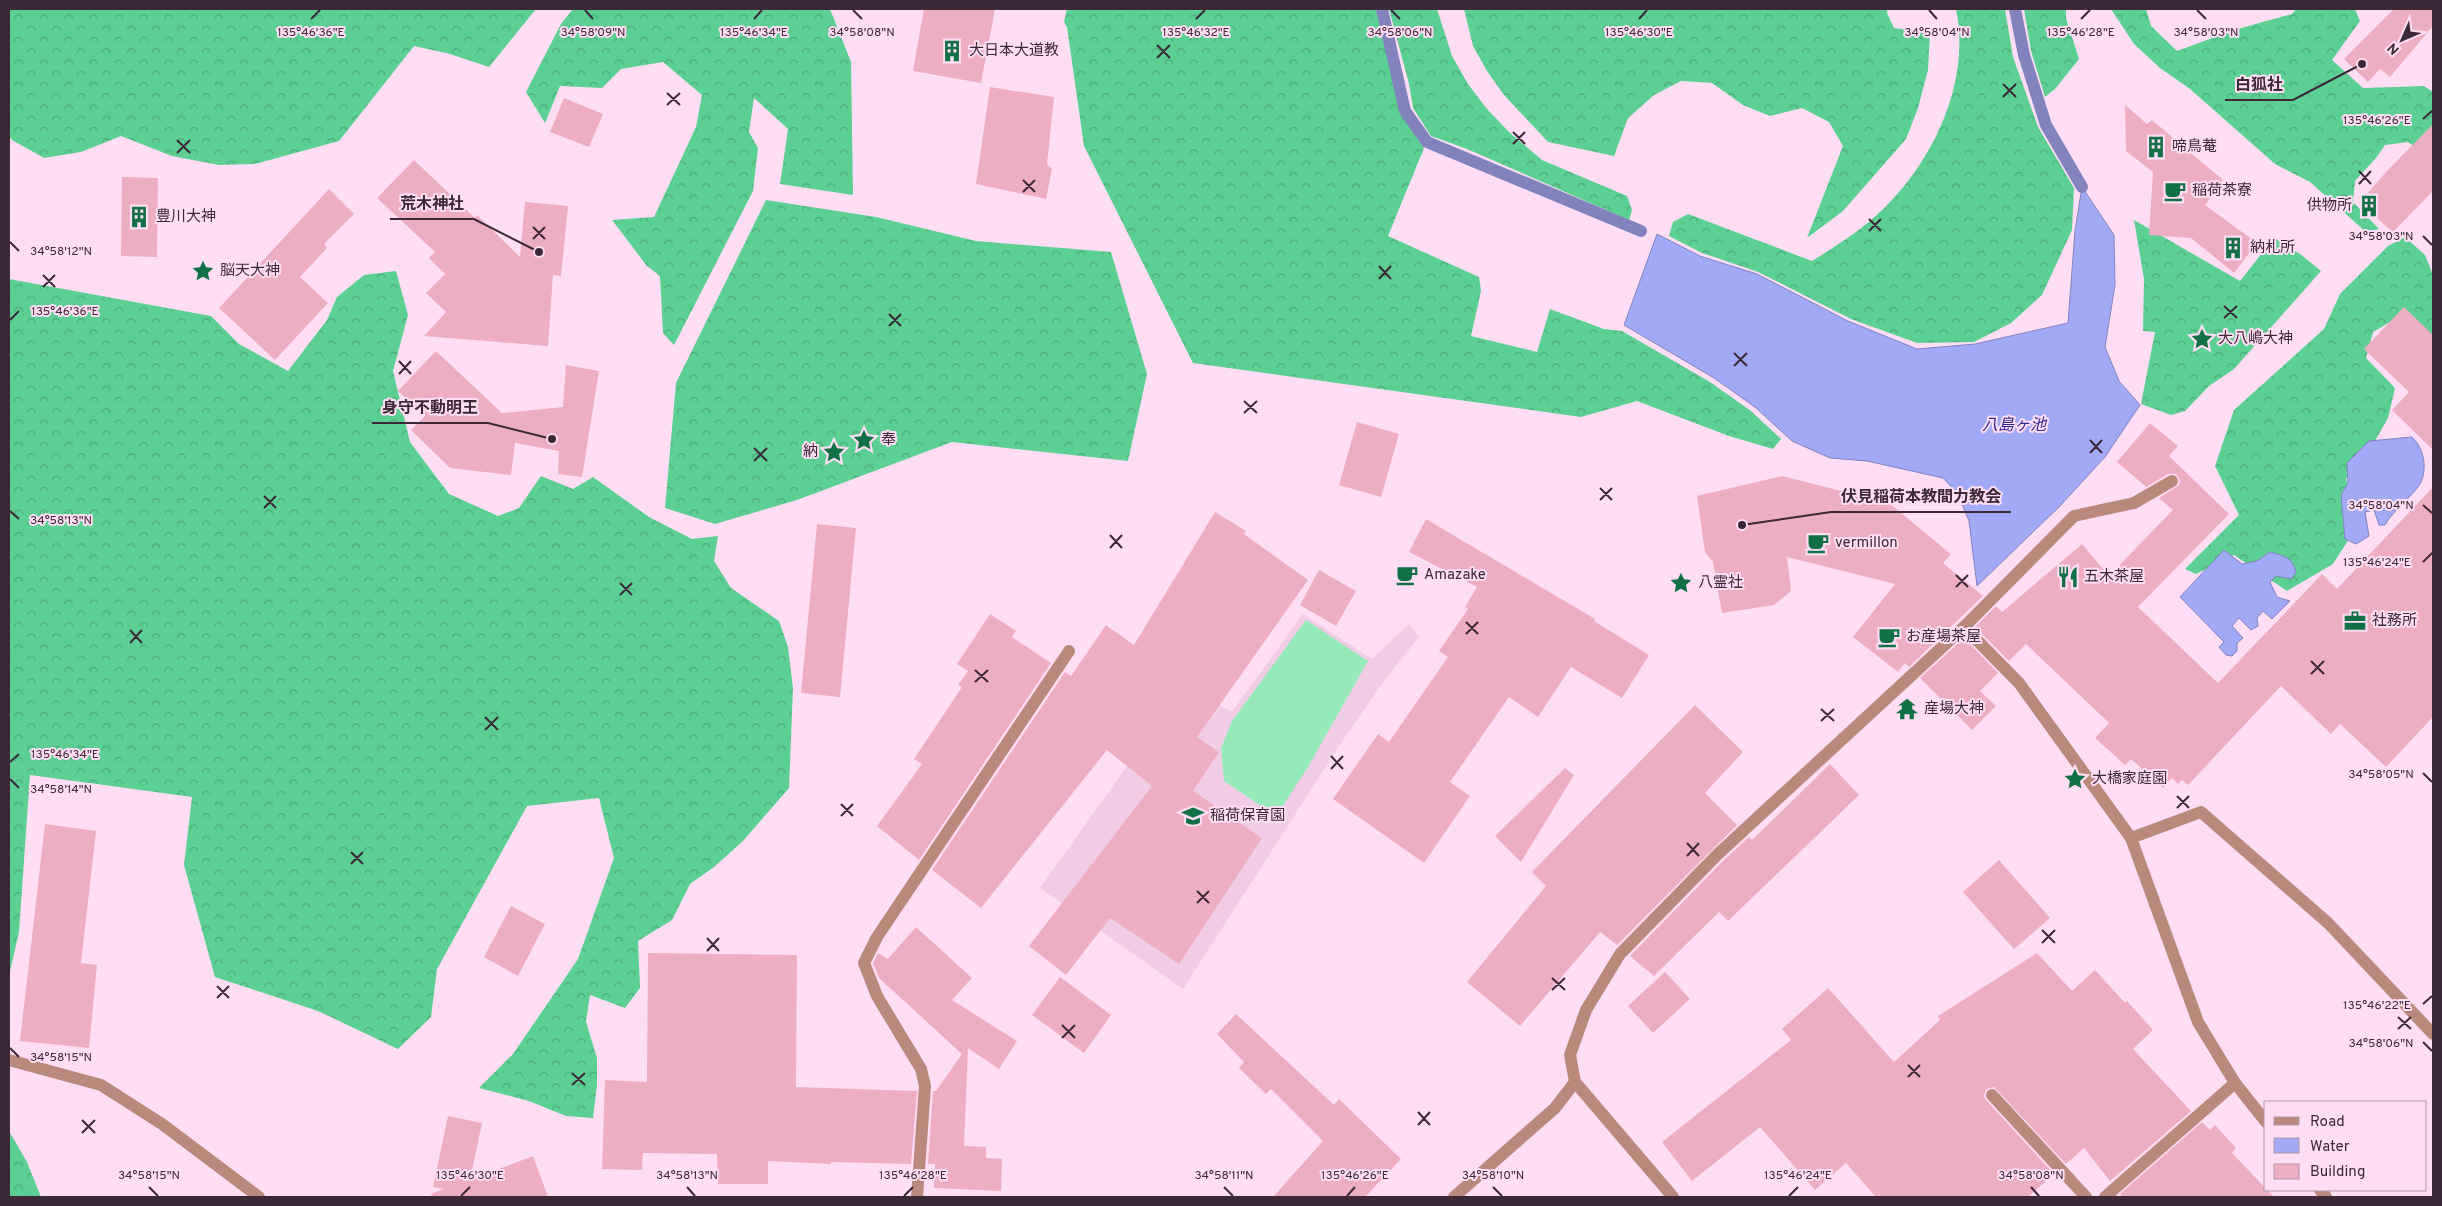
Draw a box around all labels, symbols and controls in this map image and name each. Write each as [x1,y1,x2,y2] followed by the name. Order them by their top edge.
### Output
[2377,15,2427,65] north arrow
[277,25,345,41] text: 135°46'36"E
[560,25,626,41] text: 34°58'09"N
[720,25,788,41] text: 135°46'34"E
[829,25,895,41] text: 34°58'08"N
[1162,25,1230,41] text: 135°46'32"E
[1367,25,1433,41] text: 34°58'06"N
[1605,25,1673,41] text: 135°46'30"E
[1904,25,1970,41] text: 34°58'04"N
[2047,25,2115,41] text: 135°46'28"E
[2173,25,2239,41] text: 34°58'03"N
[939,38,965,64] building icon: 大日本大道教
[2384,39,2403,58] text: N
[969,42,1059,61] place label: 大日本大道教
[2225,69,2293,100] callout: 白狐社
[2235,75,2283,96] text: 白狐社
[2343,113,2411,129] text: 135°46'26"E
[2143,134,2169,160] building icon: 啼鳥菴
[2172,138,2217,157] place label: 啼鳥菴
[2162,178,2188,204] cafe icon: 稲荷茶寮
[2192,182,2252,201] place label: 稲荷茶寮
[390,188,474,219] callout: 荒木神社
[2356,193,2382,219] building icon: 供物所
[400,194,464,215] text: 荒木神社
[2307,196,2352,216] place label: 供物所
[126,204,152,230] building icon: 豊川大神
[156,208,216,227] place label: 豊川大神
[2348,229,2414,245] text: 34°58'03"N
[2220,235,2246,261] building icon: 納札所
[2250,239,2295,258] place label: 納札所
[30,244,92,260] text: 34°58'12"N
[190,258,216,284] place icon: 脳天大神
[220,262,280,281] place label: 脳天大神
[31,304,99,320] text: 135°46'36"E
[2189,326,2215,352] place icon: 大八嶋大神
[2218,329,2293,349] place label: 大八嶋大神
[372,392,488,423] callout: 身守不動明王
[382,399,478,419] text: 身守不動明王
[1982,416,2048,436] water label: 八島ヶ池
[851,427,877,453] place icon: 奉
[881,431,896,450] place label: 奉
[821,439,847,465] place icon: 納
[803,443,818,462] place label: 納
[1831,481,2011,512] callout: 伏見稲荷本教間力教会
[1841,488,2001,508] text: 伏見稲荷本教間力教会
[2348,498,2414,514] text: 34°58'04"N
[30,513,92,529] text: 34°58'13"N
[1805,530,1831,556] cafe icon: vermillon
[1835,534,1898,553] place label: vermillon
[2343,555,2411,571] text: 135°46'24"E
[1394,562,1420,588] cafe icon: Amazake
[2055,564,2081,590] restaurant icon: 五木茶屋
[1424,566,1486,585] place label: Amazake
[2084,568,2144,587] place label: 五木茶屋
[1668,570,1694,596] place icon: 八霊社
[1698,574,1743,593] place label: 八霊社
[2342,608,2368,634] office icon: 社務所
[2372,612,2417,631] place label: 社務所
[1876,624,1902,650] cafe icon: お産場茶屋
[1906,628,1981,647] place label: お産場茶屋
[1894,696,1920,722] temple icon: 産場大神
[1924,700,1984,719] place label: 産場大神
[31,747,99,763] text: 135°46'34"E
[2062,766,2088,792] place icon: 大橋家庭園
[2348,767,2414,783] text: 34°58'05"N
[2092,770,2167,789] place label: 大橋家庭園
[30,782,92,798] text: 34°58'14"N
[1180,803,1206,829] school or university icon: 稲荷保育園
[1210,807,1285,826] place label: 稲荷保育園
[2343,998,2411,1014] text: 135°46'22"E
[2348,1036,2414,1052] text: 34°58'06"N
[30,1050,92,1066] text: 34°58'15"N
[2264,1101,2427,1191] legend
[2310,1113,2345,1132] text: Road
[2310,1138,2350,1157] text: Water
[2310,1163,2365,1182] text: Building
[118,1168,180,1184] text: 34°58'15"N
[436,1168,504,1184] text: 135°46'30"E
[656,1168,718,1184] text: 34°58'13"N
[879,1168,947,1184] text: 135°46'28"E
[1194,1168,1254,1184] text: 34°58'11"N
[1321,1168,1389,1184] text: 135°46'26"E
[1462,1168,1524,1184] text: 34°58'10"N
[1764,1168,1832,1184] text: 135°46'24"E
[1998,1168,2064,1184] text: 34°58'08"N

